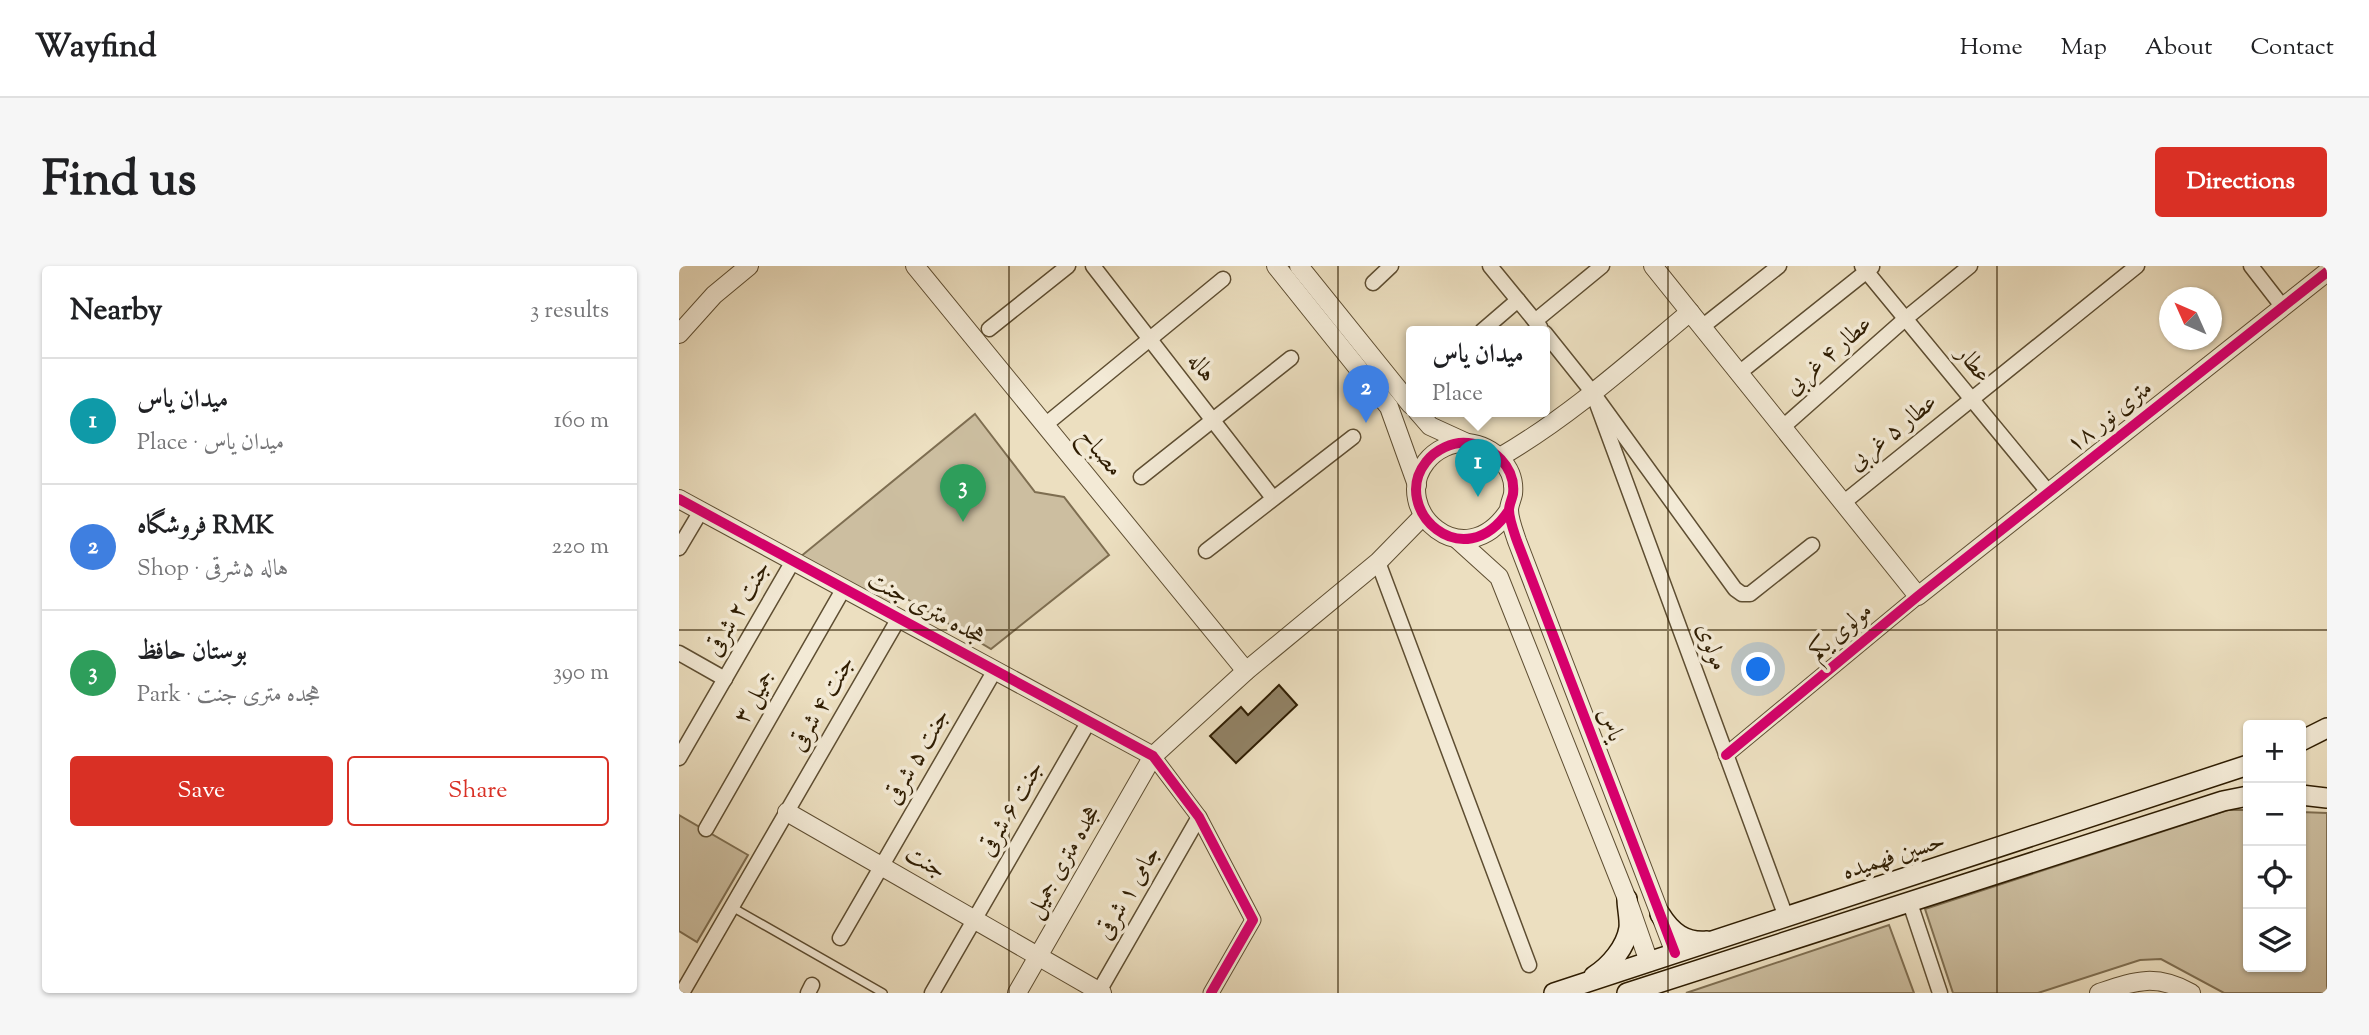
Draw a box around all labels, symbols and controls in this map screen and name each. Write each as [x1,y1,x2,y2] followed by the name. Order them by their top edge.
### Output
[35,24,157,72] text: Wayfind
[1960,31,2023,65] text: Home
[2061,31,2107,65] text: Map
[2145,31,2212,65] text: About
[2250,31,2334,65] text: Contact
[42,147,196,217] text: Find us
[2155,147,2327,217] button: Directions
[2159,287,2222,350] north arrow
[70,290,162,333] text: Nearby
[530,295,609,328] text: 3 results
[1778,308,1880,404] street label: عطار ۴ غربی
[1406,326,1550,417] popup
[1432,337,1524,374] text: میدان یاس
[1946,337,1999,391] street label: عطار
[1179,346,1223,390] street label: هاله
[1343,365,1389,423] pin: 2
[2060,372,2160,462] street label: ۱۸ متری نور
[1432,378,1483,411] text: Place
[137,382,228,419] text: میدان یاس
[1841,386,1945,480] street label: عطار ۵ غربی
[89,405,97,438] text: 1
[554,405,609,438] text: 160 m
[1068,421,1130,486] street label: مصباح
[137,427,284,460] text: Place · میدان یاس
[1455,439,1501,497] pin: 1
[940,464,986,522] pin: 3
[137,508,274,545] text: فروشگاه RMK
[88,531,98,564] text: 2
[551,531,609,564] text: 220 m
[137,553,288,586] text: Shop · هاله ۵شرقی
[698,555,780,663] street label: جنت ۲ شرقی
[861,564,991,654] street label: هجده متری جنت
[1801,595,1882,671] street label: مولوی یکم
[1687,618,1735,676] street label: مولوی
[137,634,247,671] text: بوستان حافظ
[782,650,864,758] street label: جنت ۴ شرقی
[1741,652,1775,686] your location
[88,657,98,690] text: 3
[553,657,609,690] text: 390 m
[726,663,784,731] street label: جمیل ۳
[137,679,321,712] text: Park · هجده متری جنت
[877,703,959,811] street label: جنت ۵ شرقی
[1588,703,1632,748] street label: یاس
[2243,720,2306,972] map controls
[2243,720,2306,783] button: +
[971,755,1053,863] street label: جنت ۶ شرقی
[70,756,333,826] button: Save
[347,756,609,826] button: Share
[2243,783,2306,846] button: −
[1018,799,1110,925] street label: هجده متری جمیل
[1838,824,1950,890] street label: حسین فهمیده
[898,838,952,888] street label: جنت
[1088,840,1170,946] street label: جامی ۱ شرقی
[2243,846,2306,909] button: locate
[2243,909,2306,972] button: layers

